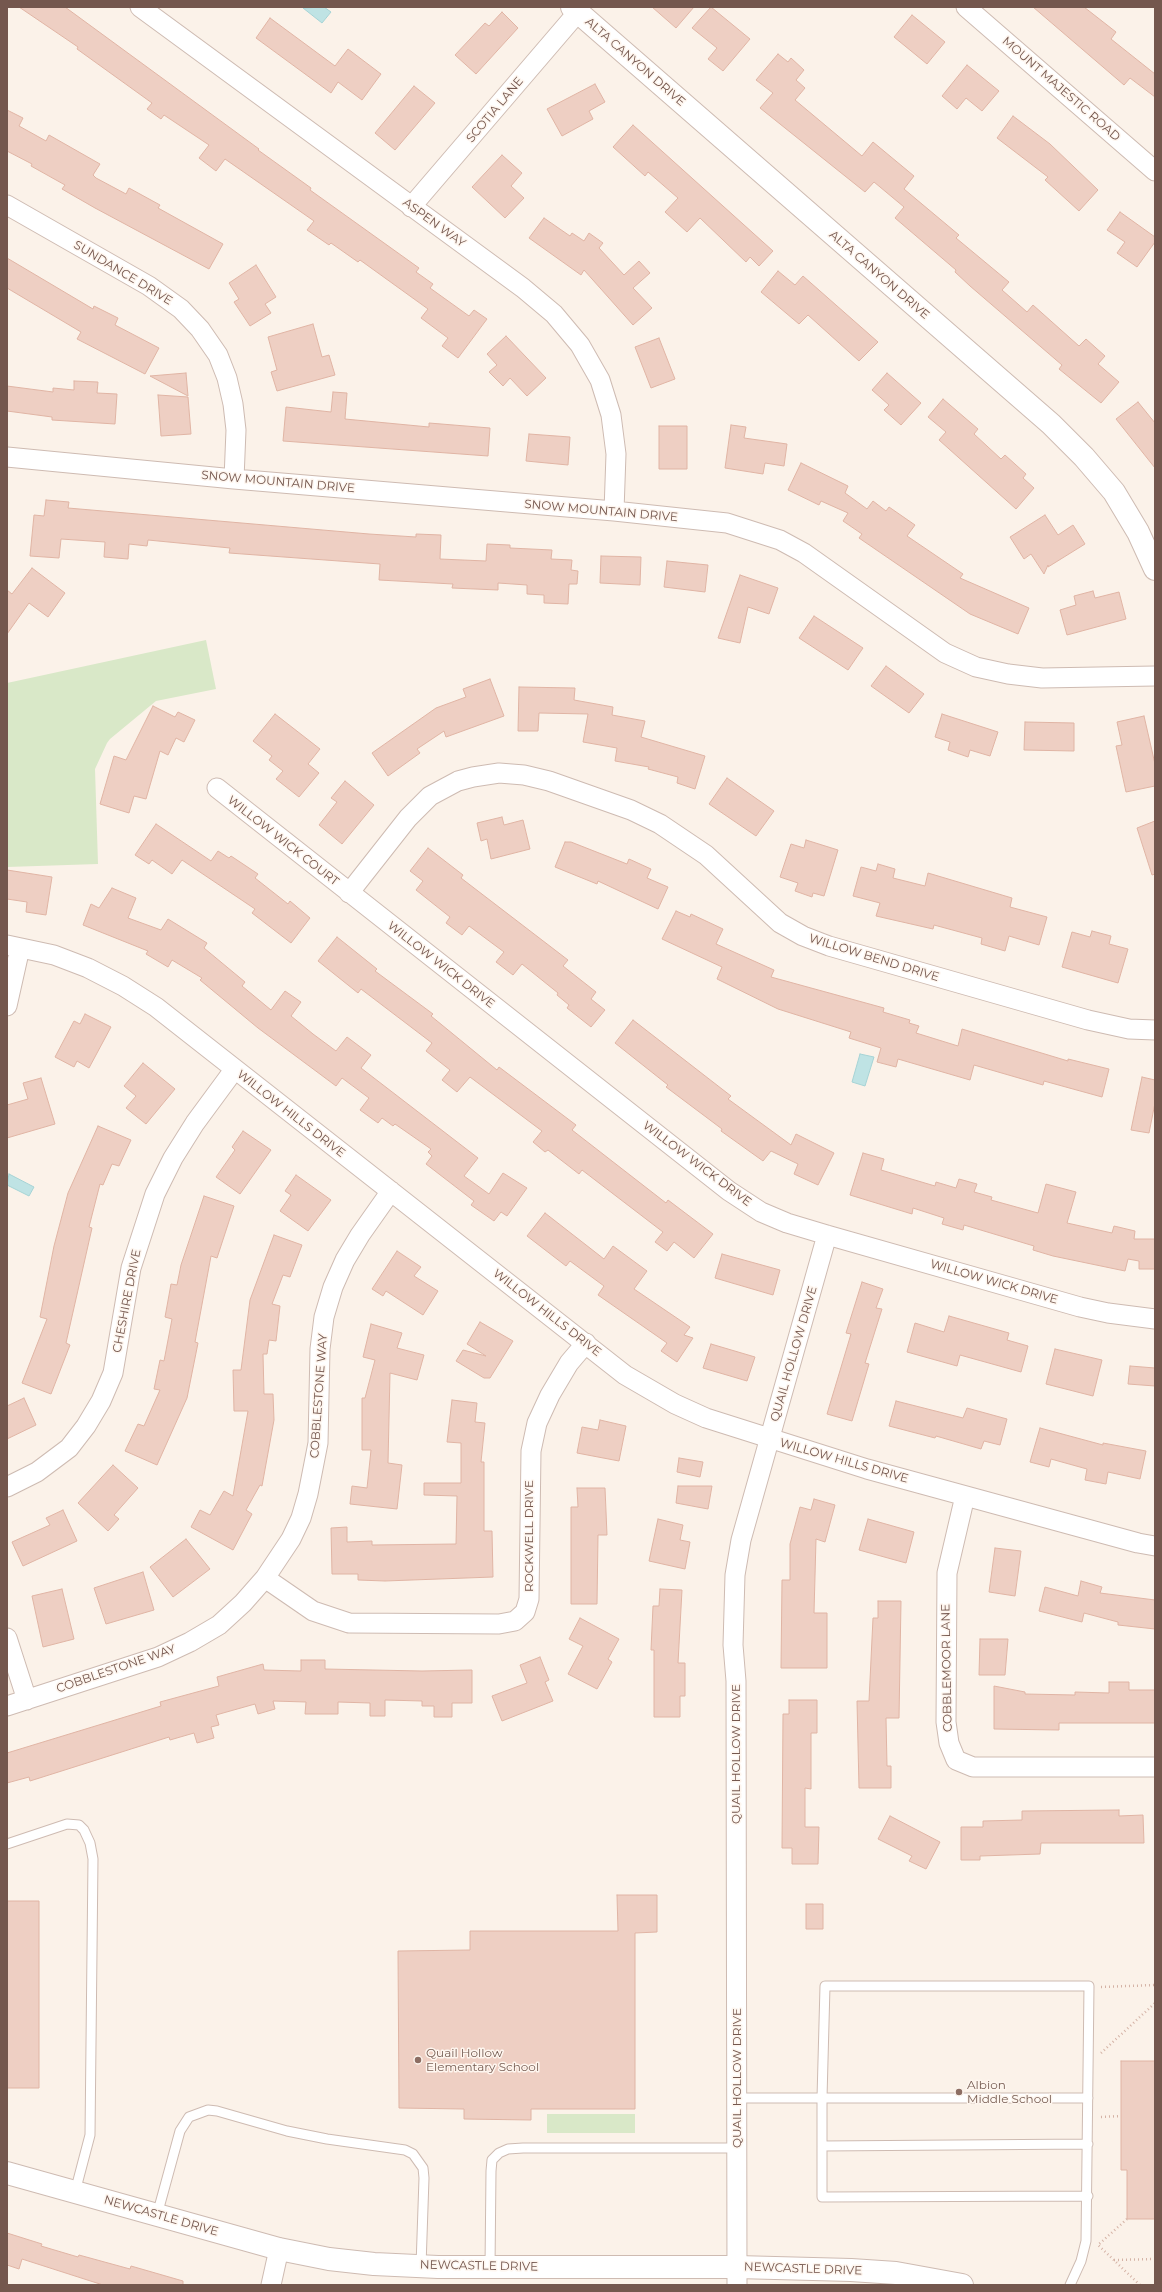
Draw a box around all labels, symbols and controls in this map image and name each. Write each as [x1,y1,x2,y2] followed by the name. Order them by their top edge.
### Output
[582,15,688,109] street label: ALTA CANYON DRIVE
[999,34,1123,144] street label: MOUNT MAJESTIC ROAD
[463,74,527,146] street label: SCOTIA LANE
[400,195,468,251] street label: ASPEN WAY
[826,228,932,322] street label: ALTA CANYON DRIVE
[71,238,175,308] street label: SUNDANCE DRIVE
[201,468,355,496] street label: SNOW MOUNTAIN DRIVE
[524,497,678,525] street label: SNOW MOUNTAIN DRIVE
[225,793,341,889] street label: WILLOW WICK COURT
[384,919,498,1011] street label: WILLOW WICK DRIVE
[807,931,941,985] street label: WILLOW BEND DRIVE
[234,1067,348,1161] street label: WILLOW HILLS DRIVE
[640,1118,754,1210] street label: WILLOW WICK DRIVE
[110,1248,144,1354] street label: CHESHIRE DRIVE
[928,1257,1060,1307] street label: WILLOW WICK DRIVE
[490,1266,604,1360] street label: WILLOW HILLS DRIVE
[768,1285,820,1423] street label: QUAIL HOLLOW DRIVE
[307,1333,331,1459] street label: COBBLESTONE WAY
[778,1436,910,1486] street label: WILLOW HILLS DRIVE
[522,1480,536,1592] street label: ROCKWELL DRIVE
[939,1604,955,1732] street label: COBBLEMOOR LANE
[55,1642,177,1696] street label: COBBLESTONE WAY
[729,1684,743,1824] street label: QUAIL HOLLOW DRIVE
[730,2008,744,2148] street label: QUAIL HOLLOW DRIVE
[426,2046,539,2074] place label: Quail Hollow Elementary School
[413,2055,423,2065] marker: Quail Hollow Elementary School
[967,2078,1052,2106] place label: Albion Middle School
[954,2087,964,2097] marker: Albion Middle School
[102,2193,220,2239] street label: NEWCASTLE DRIVE
[420,2258,538,2274] street label: NEWCASTLE DRIVE
[744,2260,862,2278] street label: NEWCASTLE DRIVE

